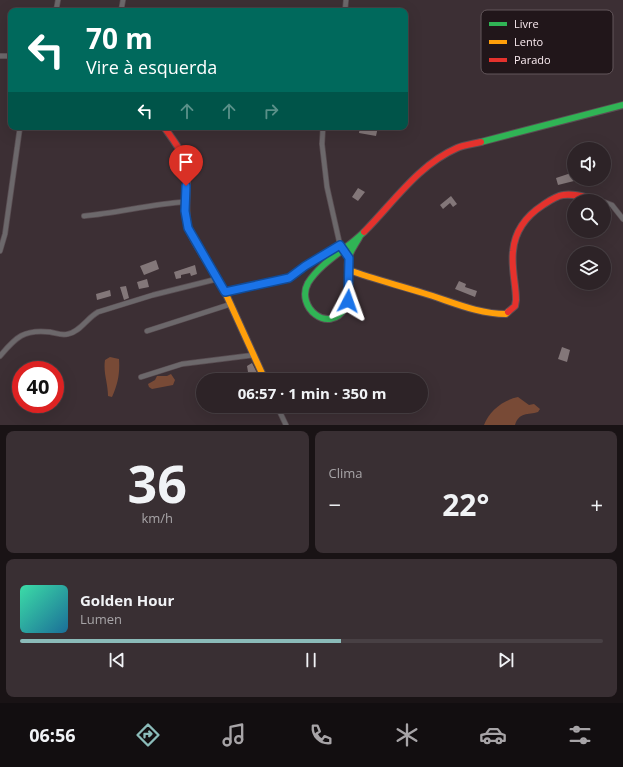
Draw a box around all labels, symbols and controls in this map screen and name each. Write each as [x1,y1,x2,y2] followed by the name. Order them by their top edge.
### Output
[481,10,613,74] legend
[514,16,539,31] text: Livre
[86,19,153,57] text: 70 m
[20,24,72,76] icon: left
[514,34,544,49] text: Lento
[514,52,551,67] text: Parado
[86,55,217,79] text: Vire à esquerda
[134,100,156,122] icon: left
[176,100,198,122] icon: ahead
[218,100,240,122] icon: ahead
[260,100,282,122] icon: right
[567,142,611,290] map controls
[567,142,611,186] button: sound
[169,145,203,186] pin
[175,151,197,173] icon: arrive
[567,194,611,238] button: search
[567,246,611,290] button: layers
[327,280,369,322] position arrow
[12,361,64,413] speed limit sign: 40
[238,383,386,403] text: 06:57 · 1 min · 350 m
[128,447,187,518] text: 36
[329,464,363,482] text: Clima
[442,484,489,525] text: 22°
[329,489,341,519] text: −
[590,489,603,519] text: +
[141,509,173,527] text: km/h
[80,590,174,610] text: Golden Hour
[80,610,122,628] text: Lumen
[106,649,128,671] icon: previous
[300,649,322,671] icon: pause
[495,649,517,671] icon: next
[134,721,162,749] icon: directions
[220,721,248,749] icon: music
[307,721,335,749] icon: phone
[393,721,421,749] icon: climate
[479,721,507,749] icon: car
[566,721,594,749] icon: filters
[29,723,76,747] text: 06:56

